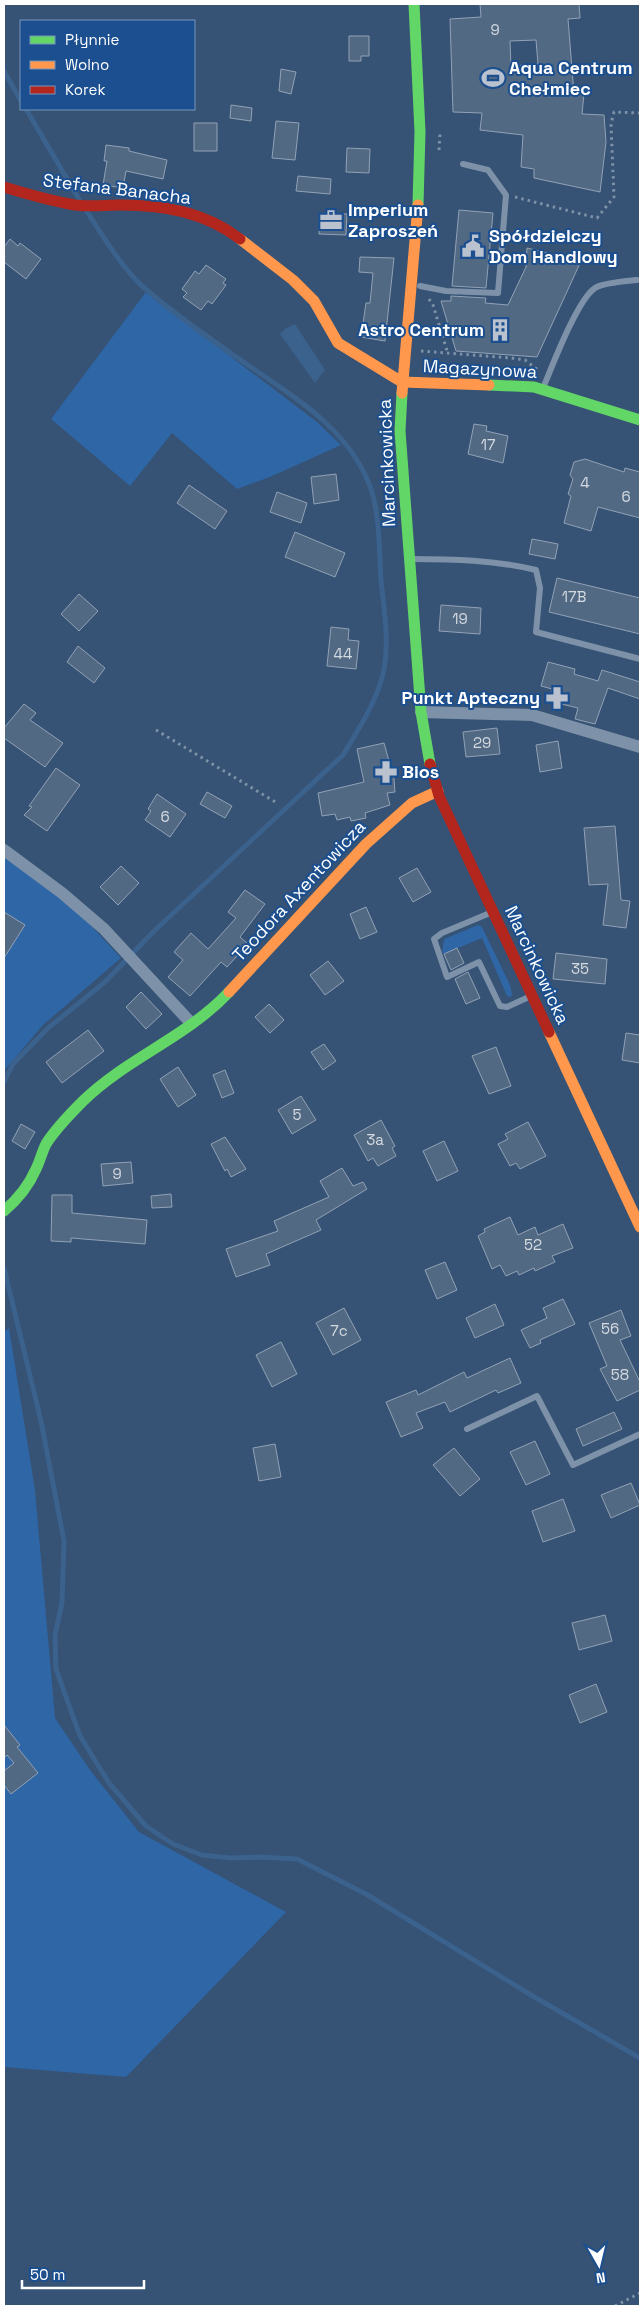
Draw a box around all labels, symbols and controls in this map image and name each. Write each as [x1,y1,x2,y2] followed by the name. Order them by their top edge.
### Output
[20,20,195,110] legend
[490,20,500,39] house number: 9
[65,30,119,49] text: Płynnie
[65,55,109,74] text: Wolno
[509,56,633,100] place label: Aqua Centrum Chełmiec
[480,65,506,91] sports icon: Aqua Centrum Chełmiec
[65,80,105,99] text: Korek
[42,168,192,209] street label: Stefana Banacha
[348,198,438,242] place label: Imperium Zaproszeń
[318,207,344,233] office icon: Imperium Zaproszeń
[489,224,618,268] place label: Spółdzielczy Dom Handlowy
[460,233,486,259] public building icon: Spółdzielczy Dom Handlowy
[487,317,513,343] building icon: Astro Centrum
[358,318,484,341] place label: Astro Centrum
[422,354,538,383] street label: Magazynowa
[373,399,400,527] street label: Marcinkowicka
[481,435,495,454] house number: 17
[580,473,590,492] house number: 4
[621,487,631,506] house number: 6
[562,587,586,606] house number: 17B
[452,609,468,628] house number: 19
[334,644,352,663] house number: 44
[544,685,570,711] pharmacy icon: Punkt Apteczny
[402,686,540,709] place label: Punkt Apteczny
[473,733,491,752] house number: 29
[373,759,399,785] pharmacy icon: Bios
[402,760,439,783] place label: Bios
[160,807,170,826] house number: 6
[227,815,370,966] street label: Teodora Axentowicza
[500,902,575,1028] street label: Marcinkowicka
[571,959,589,978] house number: 35
[293,1105,302,1124] house number: 5
[366,1130,384,1149] house number: 3a
[112,1164,122,1183] house number: 9
[524,1235,542,1254] house number: 52
[601,1319,619,1338] house number: 56
[330,1321,348,1340] house number: 7c
[611,1365,629,1384] house number: 58
[574,2240,624,2290] north arrow
[22,2258,145,2290] scale bar
[30,2265,65,2284] text: 50 m
[595,2268,607,2287] text: N

